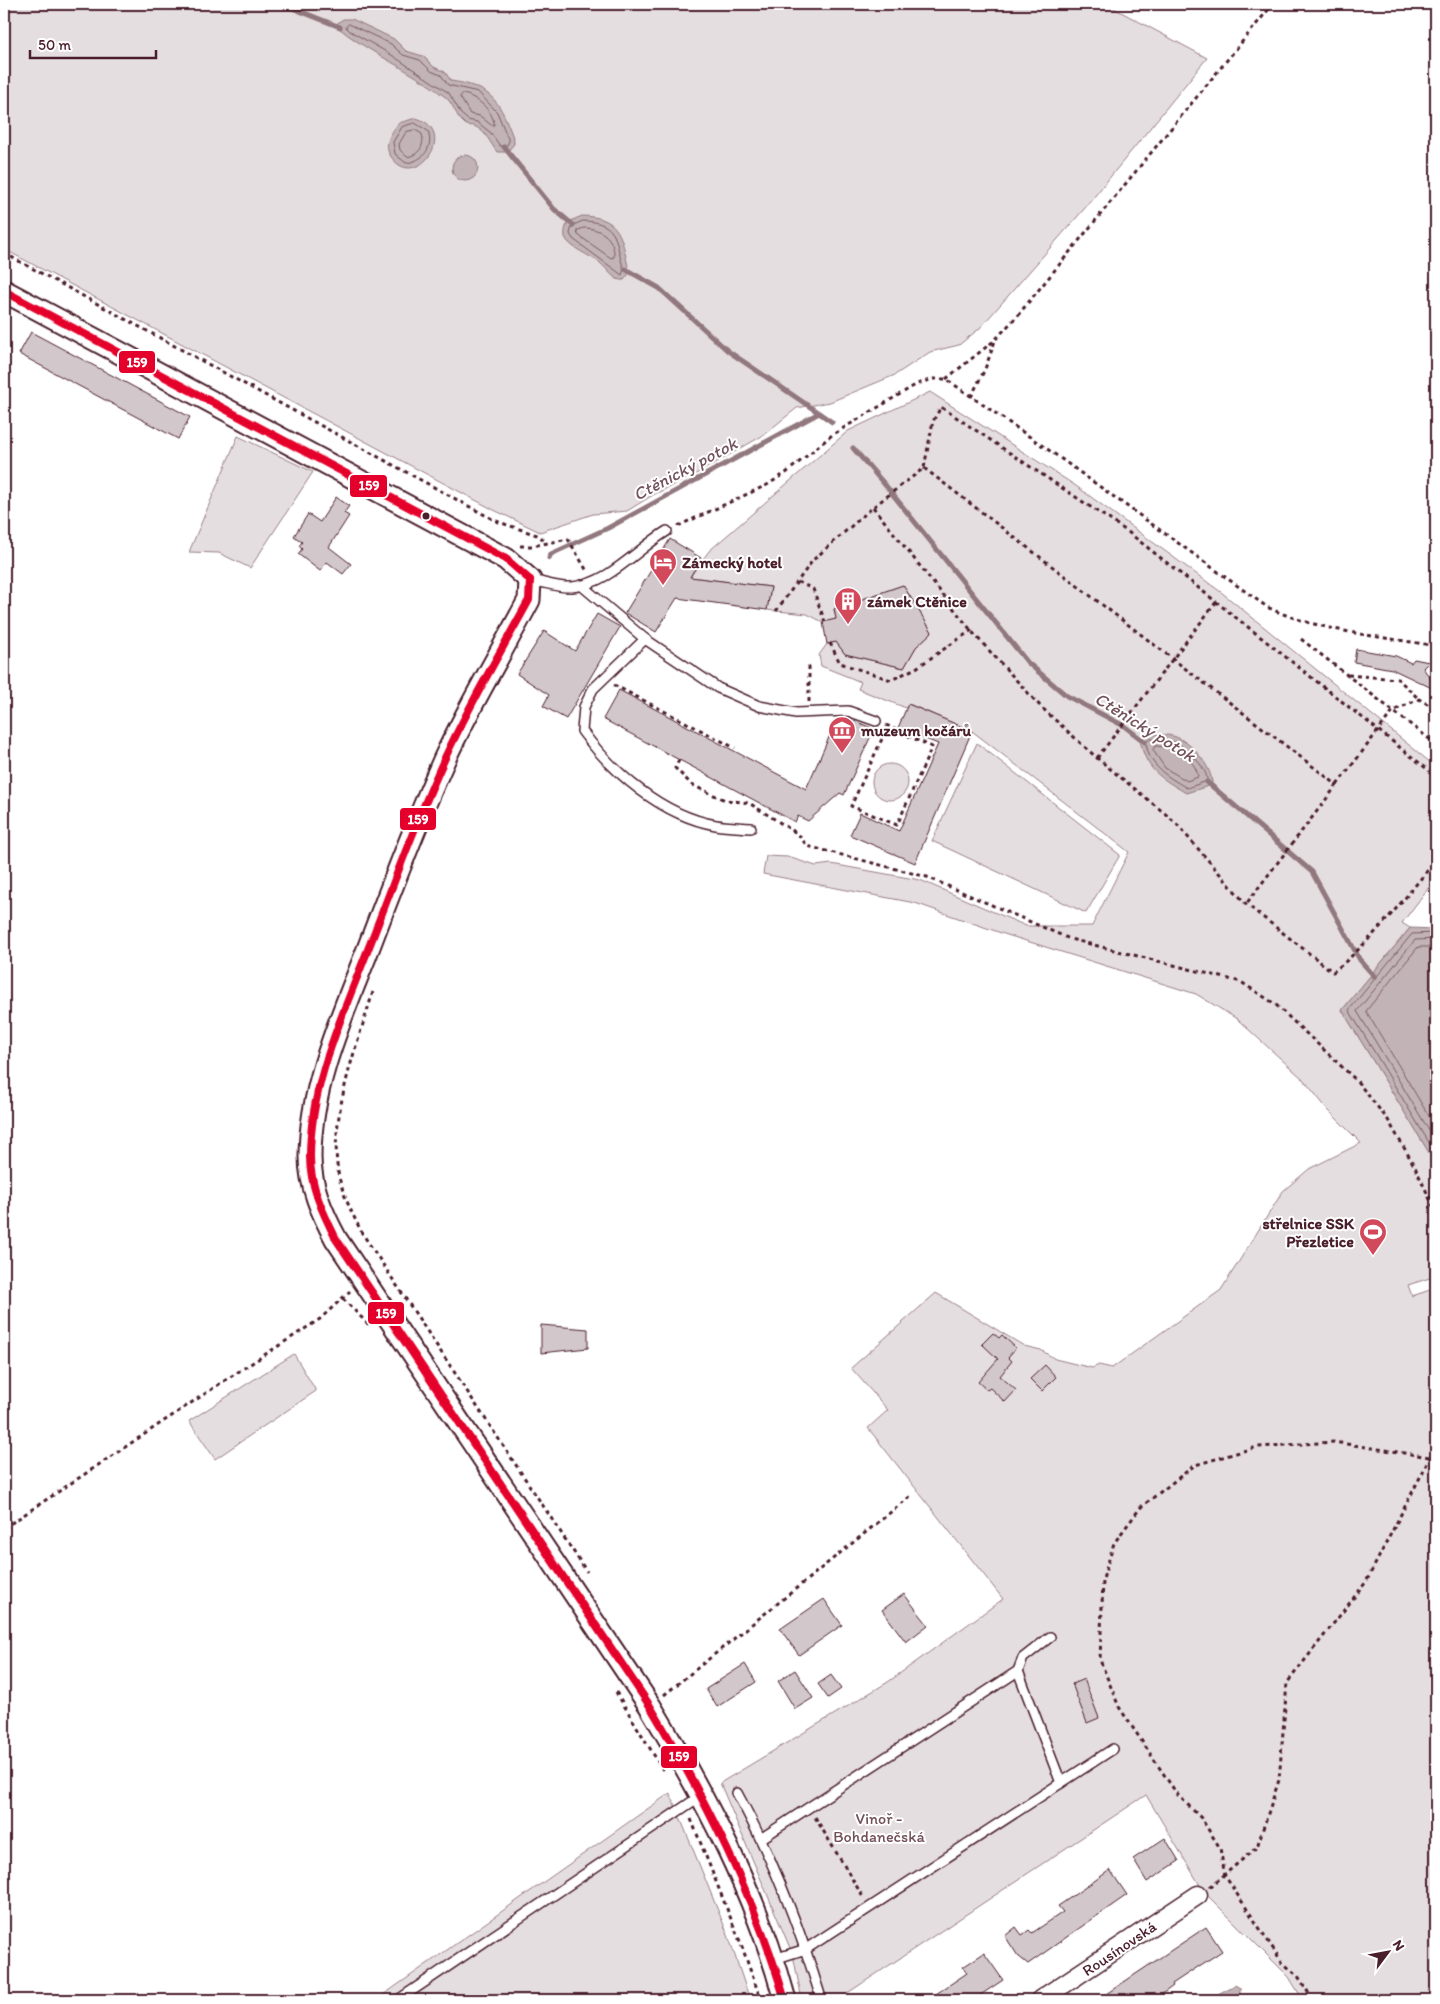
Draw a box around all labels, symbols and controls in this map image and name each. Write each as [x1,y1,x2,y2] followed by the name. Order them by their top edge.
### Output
[30,28,156,60] scale bar
[38,36,71,54] text: 50 m
[118,350,156,374] line badge: 159
[126,354,148,371] text: 159
[629,432,742,506] water label: Ctěnický potok
[349,474,388,498] line badge: 159
[358,477,380,494] text: 159
[421,511,431,521] unlabelled marker
[648,547,678,586] hotel icon: Zámecký hotel
[682,553,783,573] place label: Zámecký hotel
[833,586,863,625] building icon: zámek Ctěnice
[867,592,967,611] place label: zámek Ctěnice
[1091,687,1201,768] water label: Ctěnický potok
[827,715,857,754] museum icon: muzeum kočárů
[860,721,971,740] place label: muzeum kočárů
[399,807,437,831] line badge: 159
[407,811,429,828] text: 159
[1262,1214,1355,1251] place label: střelnice SSK Přezletice
[1358,1217,1388,1256] sports icon: střelnice SSK Přezletice
[367,1301,405,1325] line badge: 159
[375,1305,397,1322] text: 159
[660,1745,698,1769] line badge: 159
[668,1748,690,1765] text: 159
[833,1809,925,1846] park label: Vinoř - Bohdanečská
[1079,1916,1161,1980] street label: Rousínovská
[1362,1926,1412,1976] north arrow
[1389,1937,1408,1954] text: N

